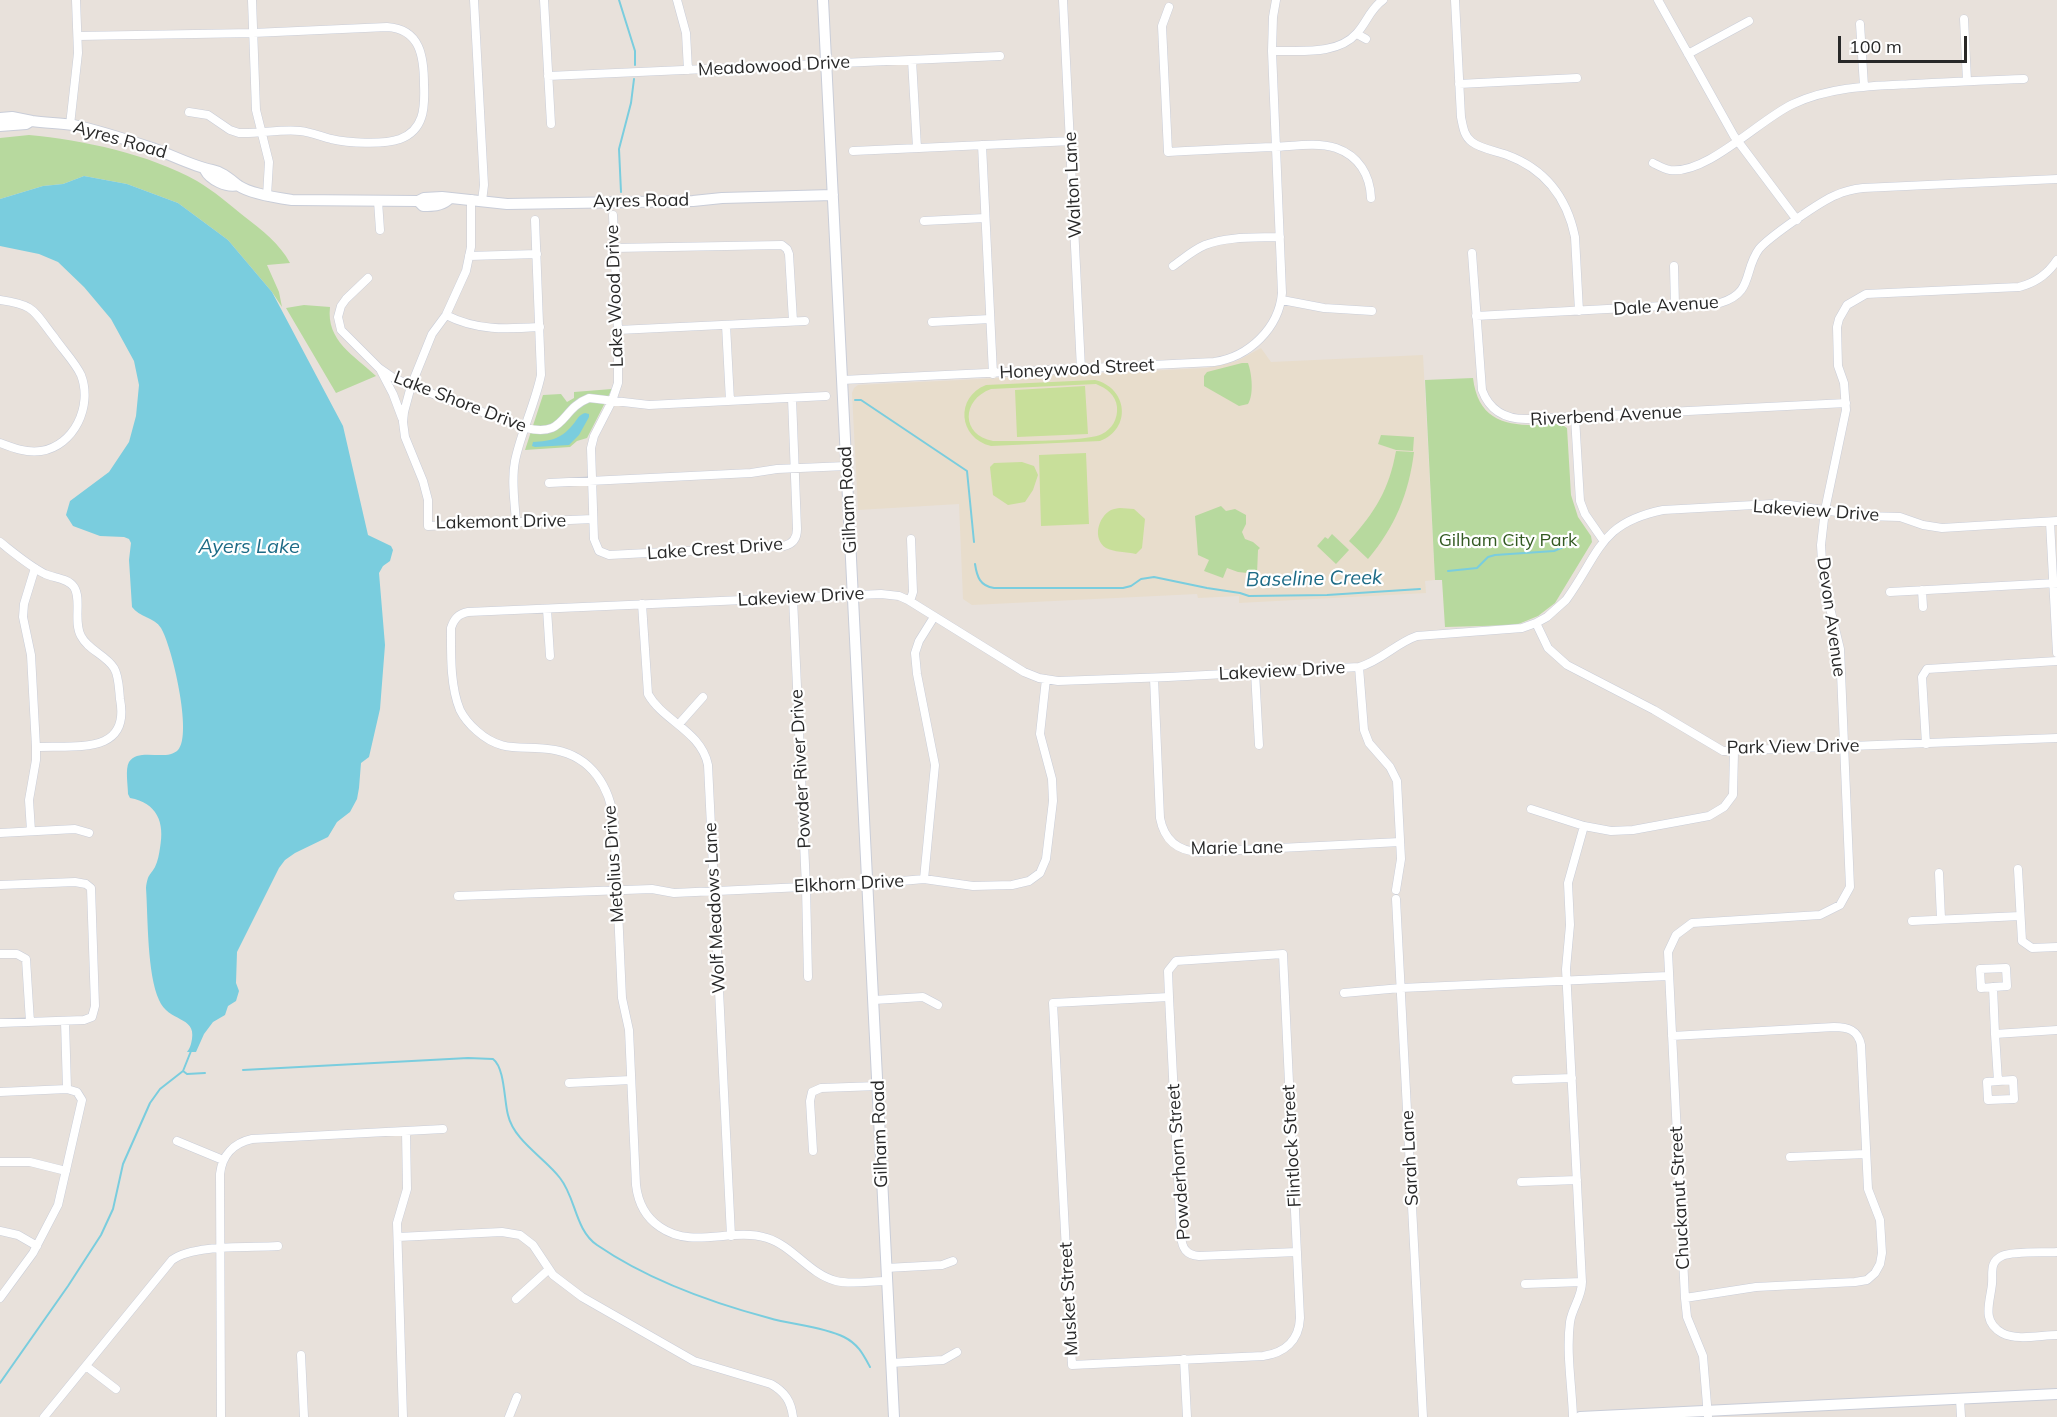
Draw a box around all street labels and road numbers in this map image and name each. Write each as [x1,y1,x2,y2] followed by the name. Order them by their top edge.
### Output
[698,51,850,81] street label: Meadowood Drive
[71,116,169,164] street label: Ayres Road
[1059,131,1087,239] street label: Walton Lane
[593,189,689,213] street label: Ayres Road
[602,224,628,368] street label: Lake Wood Drive
[1613,292,1719,320] street label: Dale Avenue
[999,354,1155,384] street label: Honeywood Street
[391,367,529,437] street label: Lake Shore Drive
[1530,401,1682,431] street label: Riverbend Avenue
[834,446,862,554] street label: Gilham Road
[1752,496,1880,526] street label: Lakeview Drive
[436,510,566,534] street label: Lakemont Drive
[646,533,784,565] street label: Lake Crest Drive
[1812,556,1850,678] street label: Devon Avenue
[737,583,865,611] street label: Lakeview Drive
[1218,657,1346,685] street label: Lakeview Drive
[786,689,816,849] street label: Powder River Drive
[1726,735,1860,759] street label: Park View Drive
[599,805,629,923] street label: Metolius Drive
[700,822,730,994] street label: Wolf Meadows Lane
[1191,836,1283,860] street label: Marie Lane
[793,870,905,898] street label: Elkhorn Drive
[867,1080,893,1188] street label: Gilham Road
[1163,1083,1195,1241] street label: Powderhorn Street
[1278,1084,1306,1208] street label: Flintlock Street
[1397,1110,1423,1206] street label: Sarah Lane
[1665,1126,1695,1270] street label: Chuckanut Street
[1055,1241,1083,1357] street label: Musket Street

